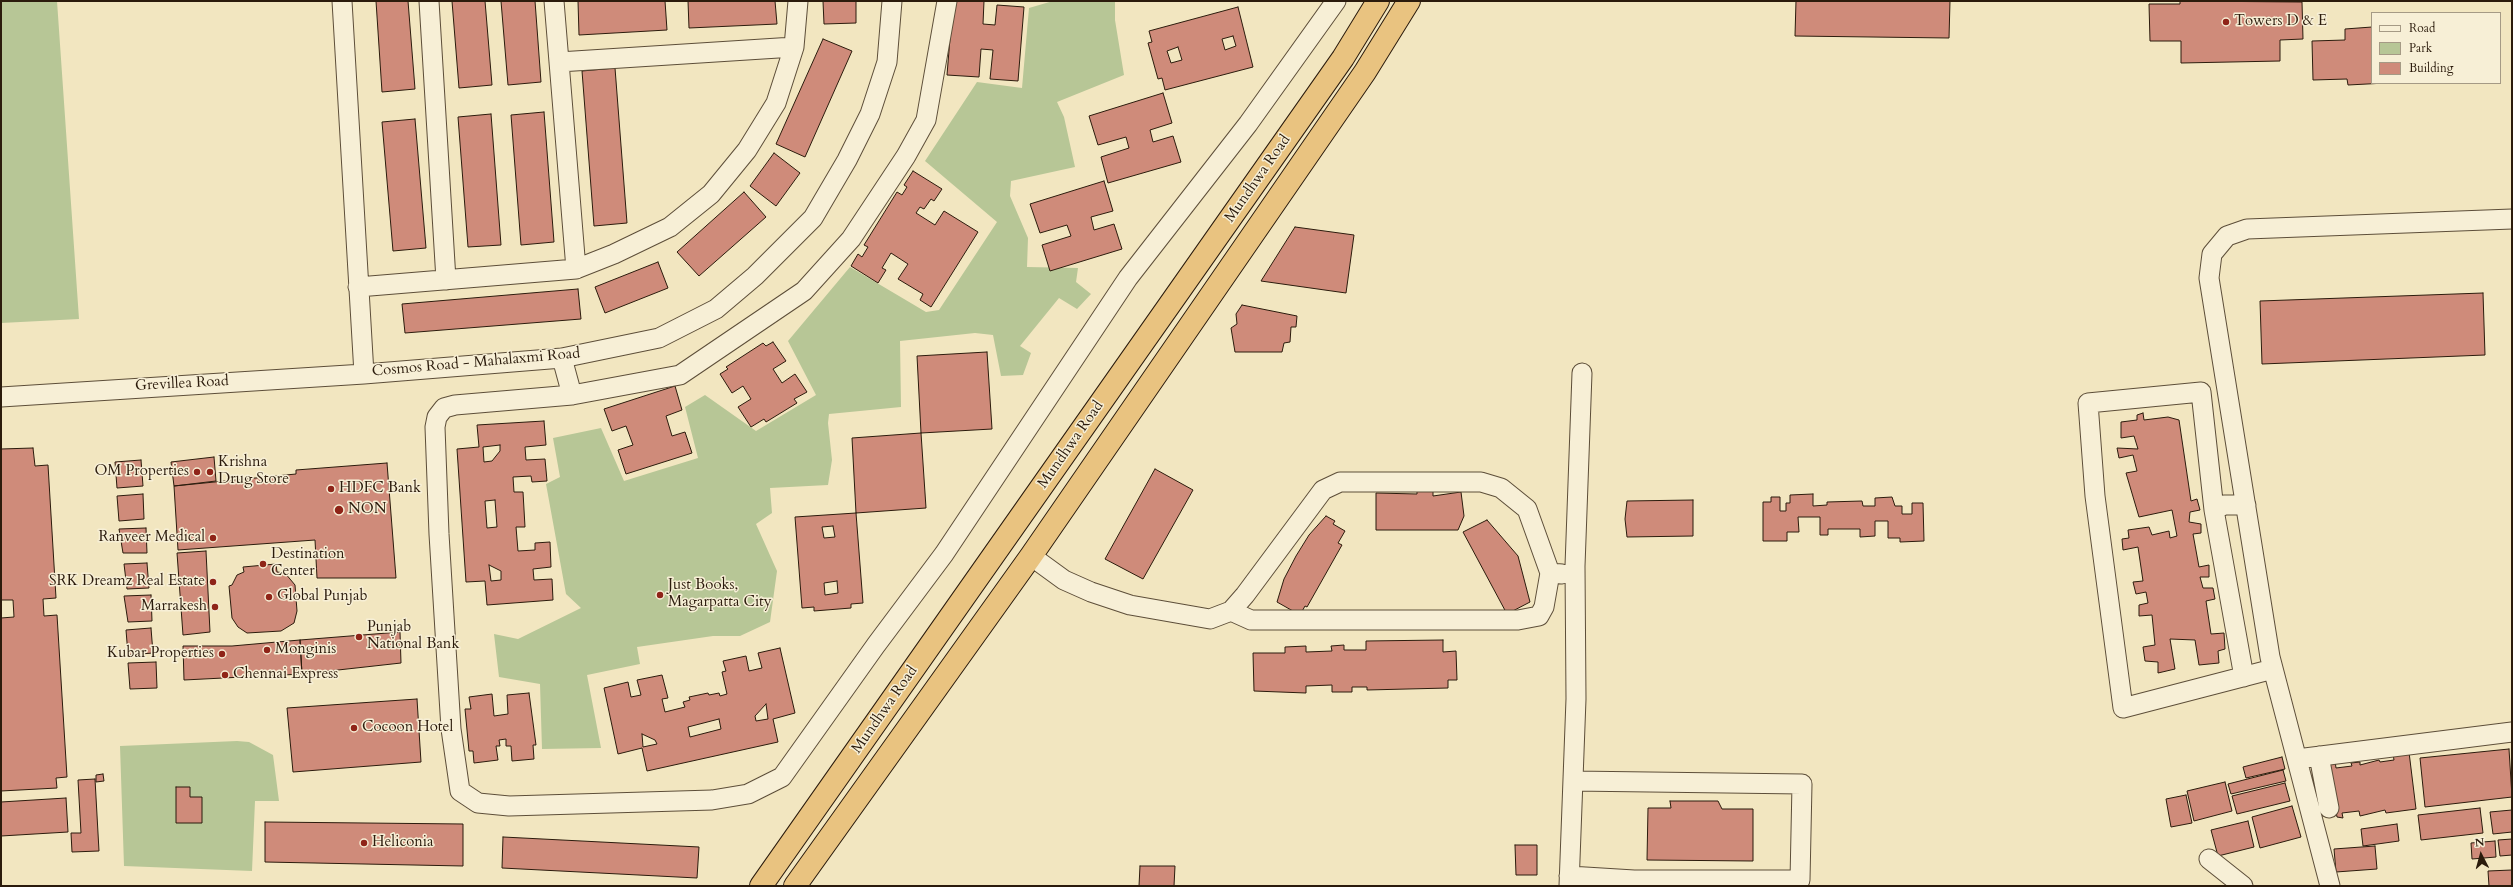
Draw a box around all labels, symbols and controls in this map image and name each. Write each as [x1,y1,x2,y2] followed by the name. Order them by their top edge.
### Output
[2371,12,2501,84] legend
[2234,13,2327,31] place label: Towers D & E
[2221,17,2231,27] marker: Towers D & E
[2409,20,2435,36] text: Road
[2409,40,2432,56] text: Park
[2409,60,2453,76] text: Building
[1221,132,1295,226] street label: Mundhwa Road
[371,345,581,381] street label: Cosmos Road - Mahalaxmi Road
[135,373,229,395] street label: Grevillea Road
[1034,398,1108,492] street label: Mundhwa Road
[218,454,289,489] place label: Krishna Drug Store
[94,463,189,481] place label: OM Properties
[192,467,202,477] marker: OM Properties
[205,467,215,477] marker: Krishna Drug Store
[339,480,421,498] place label: HDFC Bank
[326,484,336,494] marker: HDFC Bank
[348,501,387,519] place label: NON
[333,504,345,516] marker: NON
[99,529,205,547] place label: Ranveer Medical
[208,533,218,543] marker: Ranveer Medical
[271,546,345,581] place label: Destination Center
[258,559,268,569] marker: Destination Center
[49,573,205,591] place label: SRK Dreamz Real Estate
[208,577,218,587] marker: SRK Dreamz Real Estate
[668,577,772,612] place label: Just Books, Magarpatta City
[277,588,368,606] place label: Global Punjab
[655,590,665,600] marker: Just Books, Magarpatta City
[264,592,274,602] marker: Global Punjab
[141,598,207,616] place label: Marrakesh
[210,602,220,612] marker: Marrakesh
[367,619,459,654] place label: Punjab National Bank
[354,632,364,642] marker: Punjab National Bank
[275,641,336,659] place label: Monginis
[107,645,214,663] place label: Kubar Properties
[262,645,272,655] marker: Monginis
[217,649,227,659] marker: Kubar Properties
[848,663,922,757] street label: Mundhwa Road
[233,666,338,684] place label: Chennai Express
[220,670,230,680] marker: Chennai Express
[362,719,453,737] place label: Cocoon Hotel
[349,723,359,733] marker: Cocoon Hotel
[372,834,434,852] place label: Heliconia
[2461,835,2501,875] north arrow
[2474,835,2485,851] text: N
[359,838,369,848] marker: Heliconia

